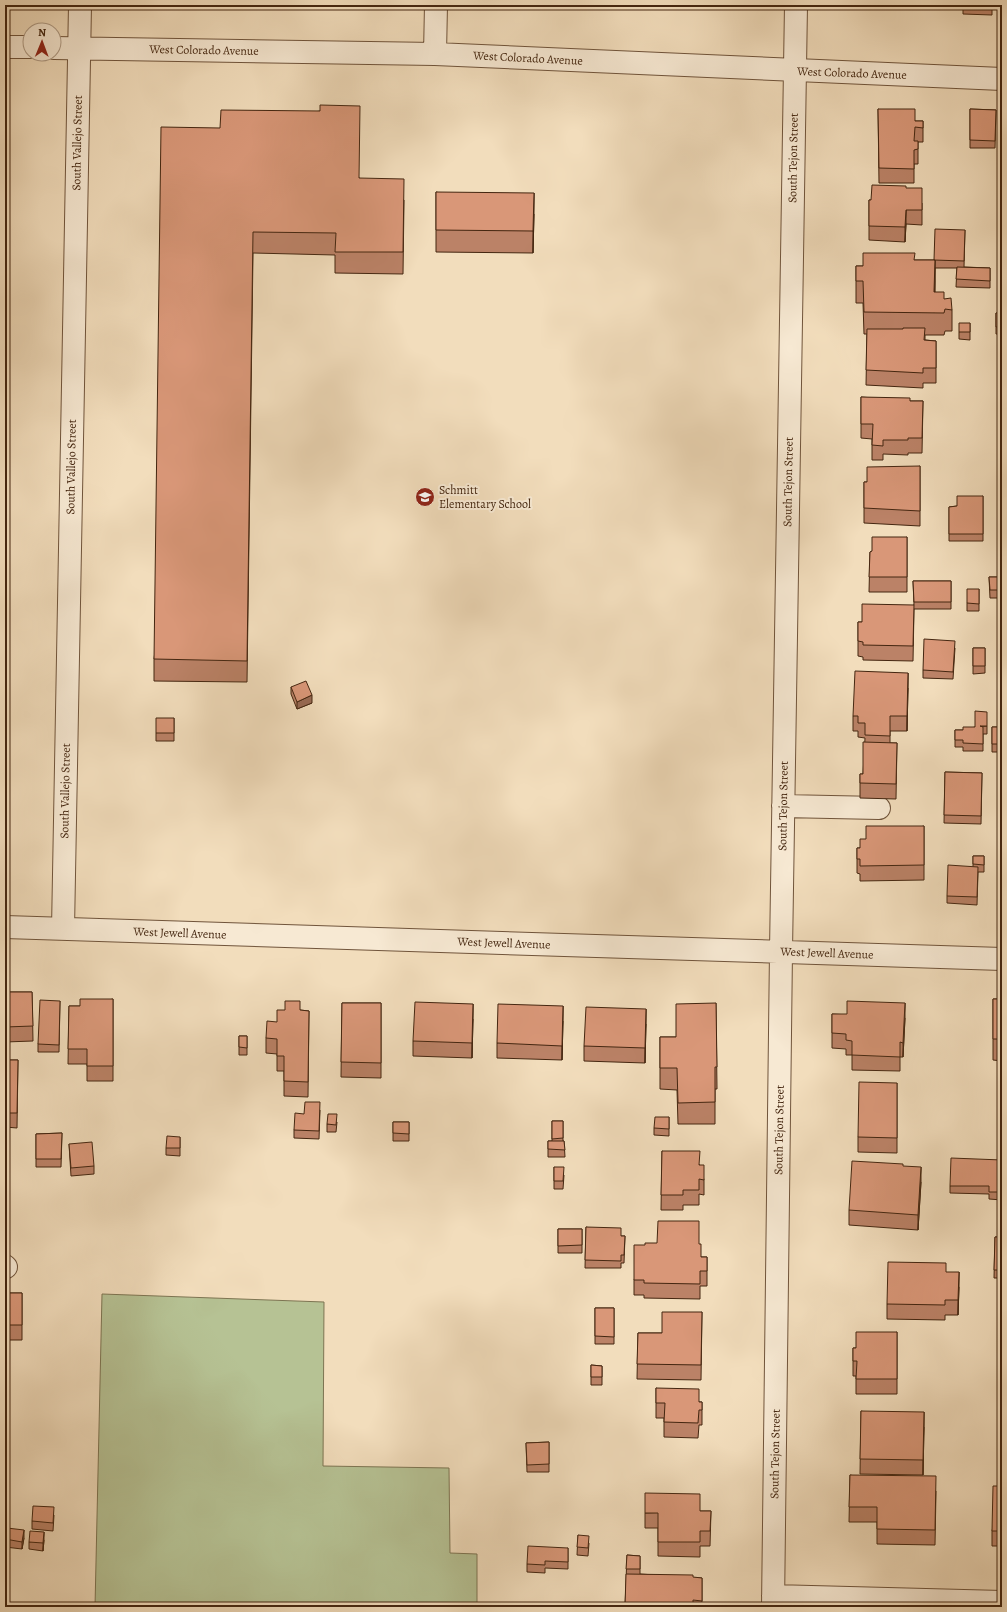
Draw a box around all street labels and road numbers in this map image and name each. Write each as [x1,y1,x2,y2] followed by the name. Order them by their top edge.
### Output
[148,41,259,59] street label: West Colorado Avenue
[472,47,583,69] street label: West Colorado Avenue
[796,63,907,83] street label: West Colorado Avenue
[68,95,86,191] street label: South Vallejo Street
[784,113,802,203] street label: South Tejon Street
[62,419,80,515] street label: South Vallejo Street
[779,437,797,527] street label: South Tejon Street
[56,743,74,839] street label: South Vallejo Street
[774,761,792,851] street label: South Tejon Street
[132,923,227,943] street label: West Jewell Avenue
[456,933,551,953] street label: West Jewell Avenue
[779,943,874,963] street label: West Jewell Avenue
[770,1085,788,1175] street label: South Tejon Street
[766,1409,784,1499] street label: South Tejon Street

